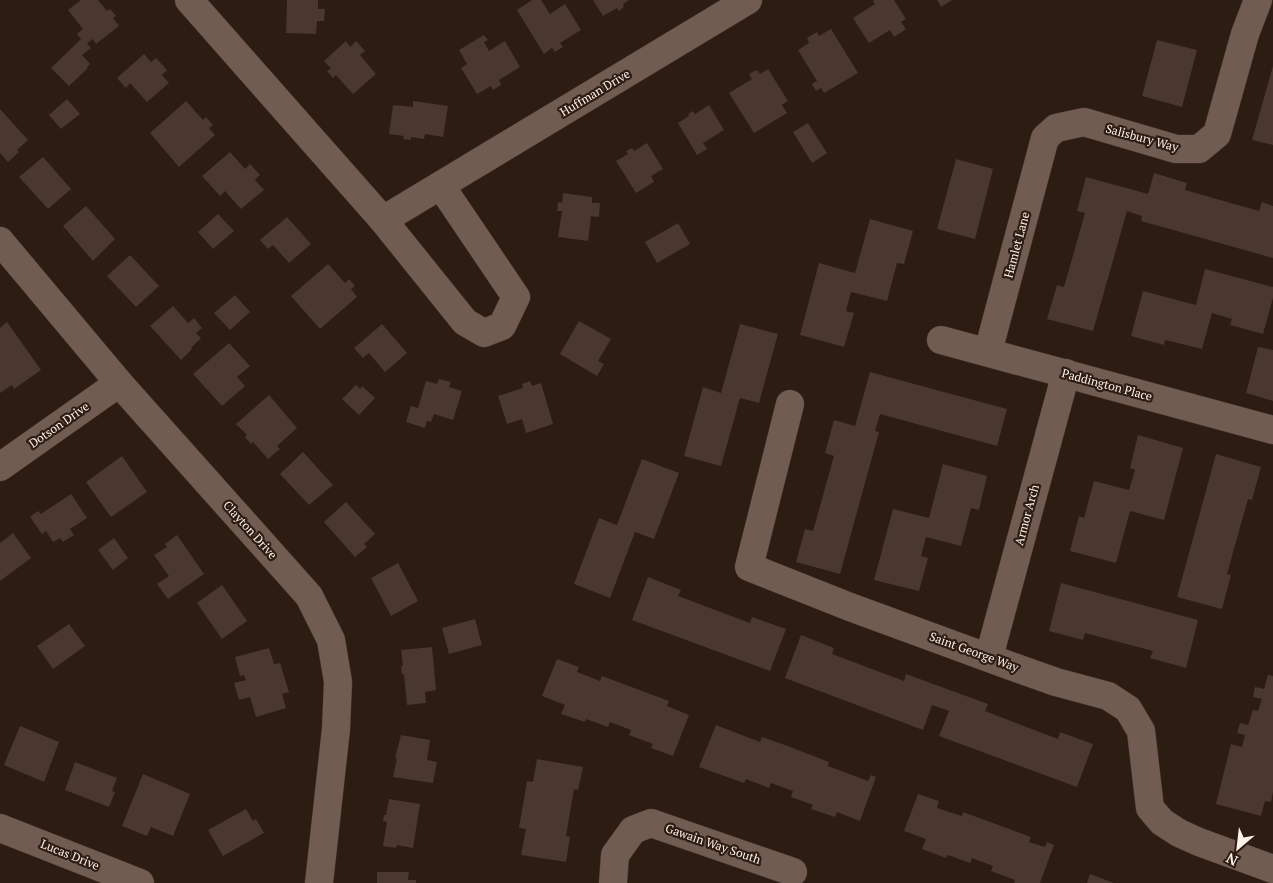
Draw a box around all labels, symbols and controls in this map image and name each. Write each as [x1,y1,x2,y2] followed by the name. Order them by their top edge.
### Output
[557,66,632,119] street label: Huffman Drive
[1104,121,1181,155] street label: Salisbury Way
[1000,210,1033,280] street label: Hamlet Lane
[1060,365,1154,404] street label: Paddington Place
[26,398,92,451] street label: Dotson Drive
[1011,483,1042,547] street label: Armor Arch
[220,497,280,562] street label: Clayton Drive
[927,628,1022,675] street label: Saint George Way
[664,820,763,867] street label: Gawain Way South
[1213,823,1263,873] north arrow
[39,836,102,873] street label: Lucas Drive
[1222,849,1241,871] text: N

